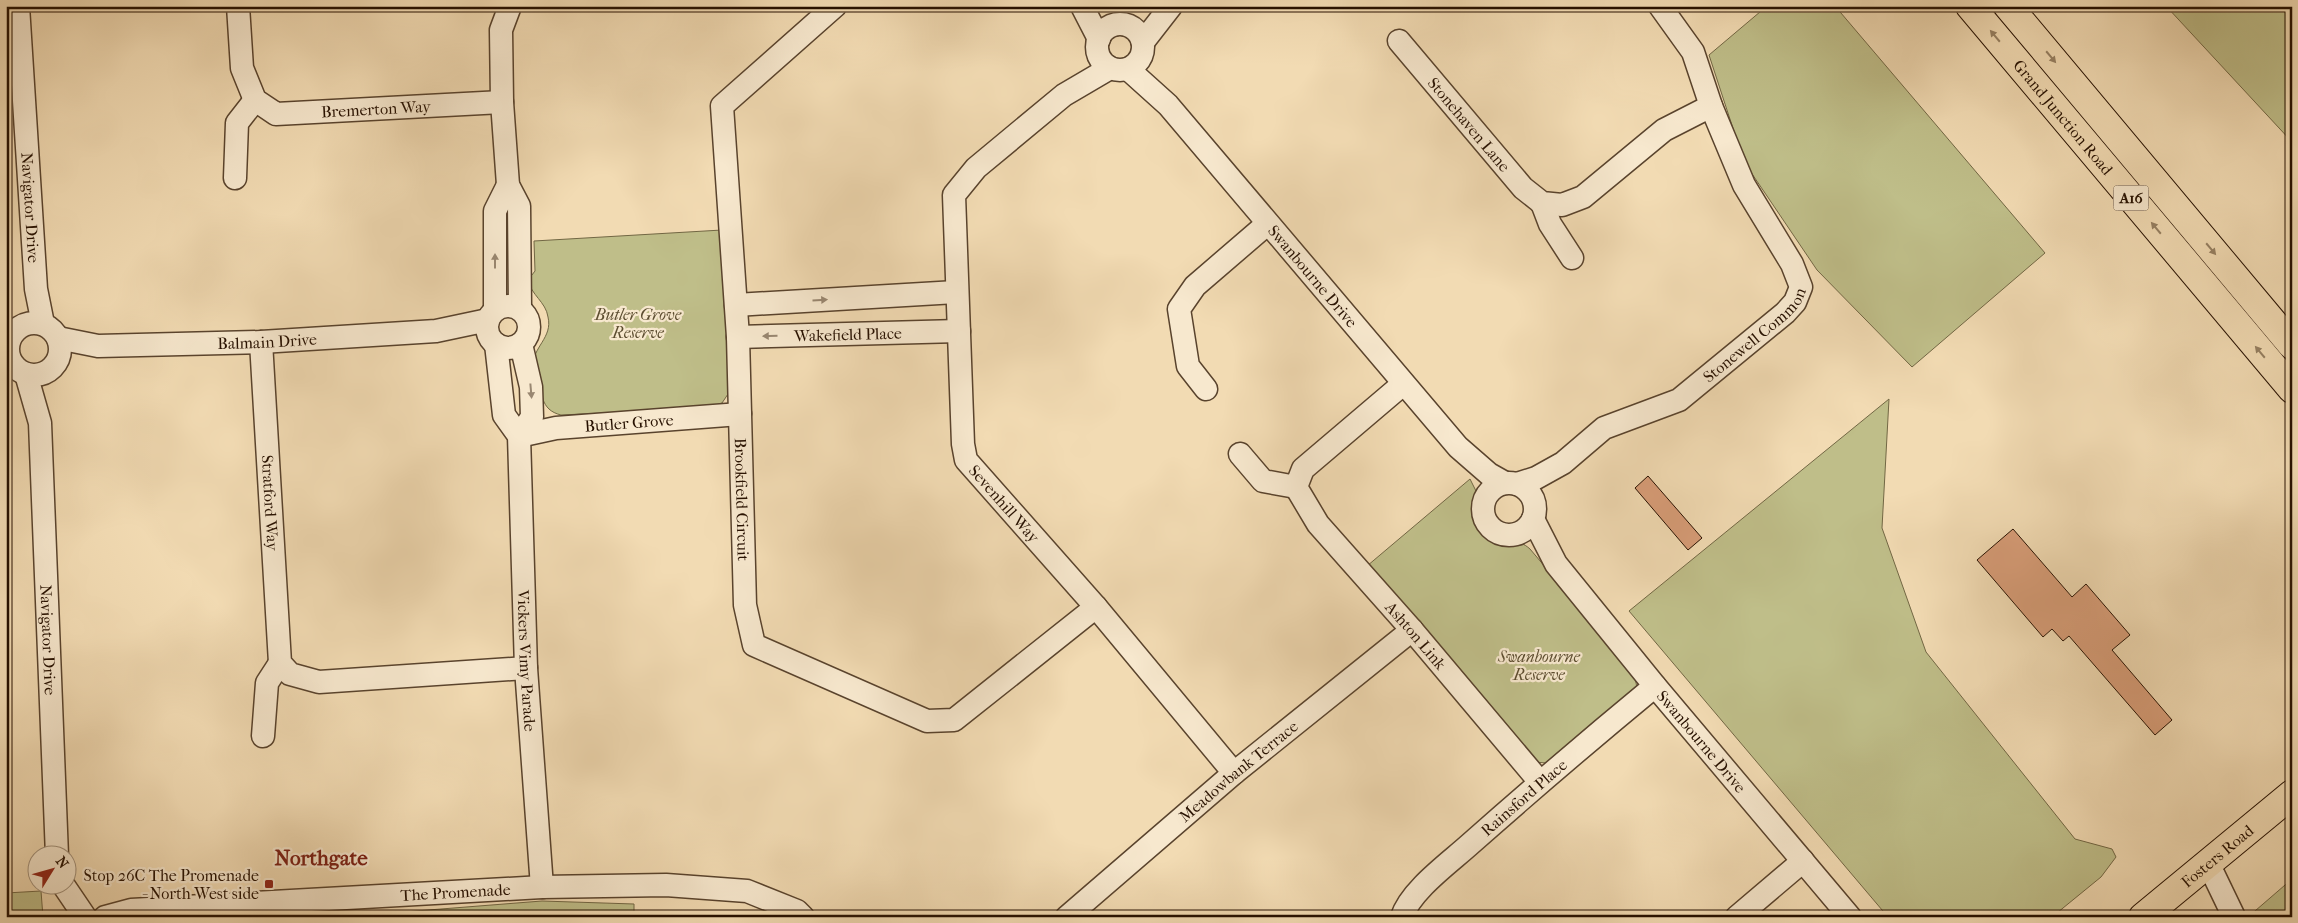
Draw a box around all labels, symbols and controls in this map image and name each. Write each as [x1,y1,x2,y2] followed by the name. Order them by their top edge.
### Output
[1990,30,2001,43] one-way arrow
[2045,51,2056,63] one-way arrow
[2009,56,2117,179] street label: Grand Junction Road
[1424,74,1514,176] street label: Stonehaven Lane
[321,97,432,122] street label: Bremerton Way
[17,152,43,264] street label: Navigator Drive
[2114,186,2148,210] road number: A16
[1264,221,1361,331] street label: Swanbourne Drive
[2150,222,2162,234] one-way arrow
[2206,242,2217,255] one-way arrow
[491,252,499,268] one-way arrow
[1699,284,1810,386] street label: Stonewell Common
[812,295,828,303] one-way arrow
[594,305,682,342] park label: Butler Grove Reserve
[793,324,902,345] street label: Wakefield Place
[217,330,318,353] street label: Balmain Drive
[762,332,778,340] one-way arrow
[2255,346,2266,359] one-way arrow
[527,383,535,399] one-way arrow
[584,410,674,436] street label: Butler Grove
[731,438,753,562] street label: Brookfield Circuit
[258,454,282,552] street label: Stratford Way
[965,461,1044,547] street label: Sevenhill Way
[36,584,60,696] street label: Navigator Drive
[514,589,540,732] street label: Vickers Vimy Parade
[1381,597,1451,674] street label: Ashton Link
[1497,647,1581,684] park label: Swanbourne Reserve
[1653,686,1750,797] street label: Swanbourne Drive
[1175,717,1302,826] street label: Meadowbank Terrace
[1477,755,1571,840] street label: Rainsford Place
[2177,821,2258,892] street label: Fosters Road
[28,846,78,896] north arrow
[274,846,368,870] district label: Northgate
[52,853,72,872] text: N
[83,866,259,903] place label: Stop 26C The Promenade - North West side
[263,878,275,890] marker: Stop 26C The Promenade - North West side
[400,880,511,905] street label: The Promenade

